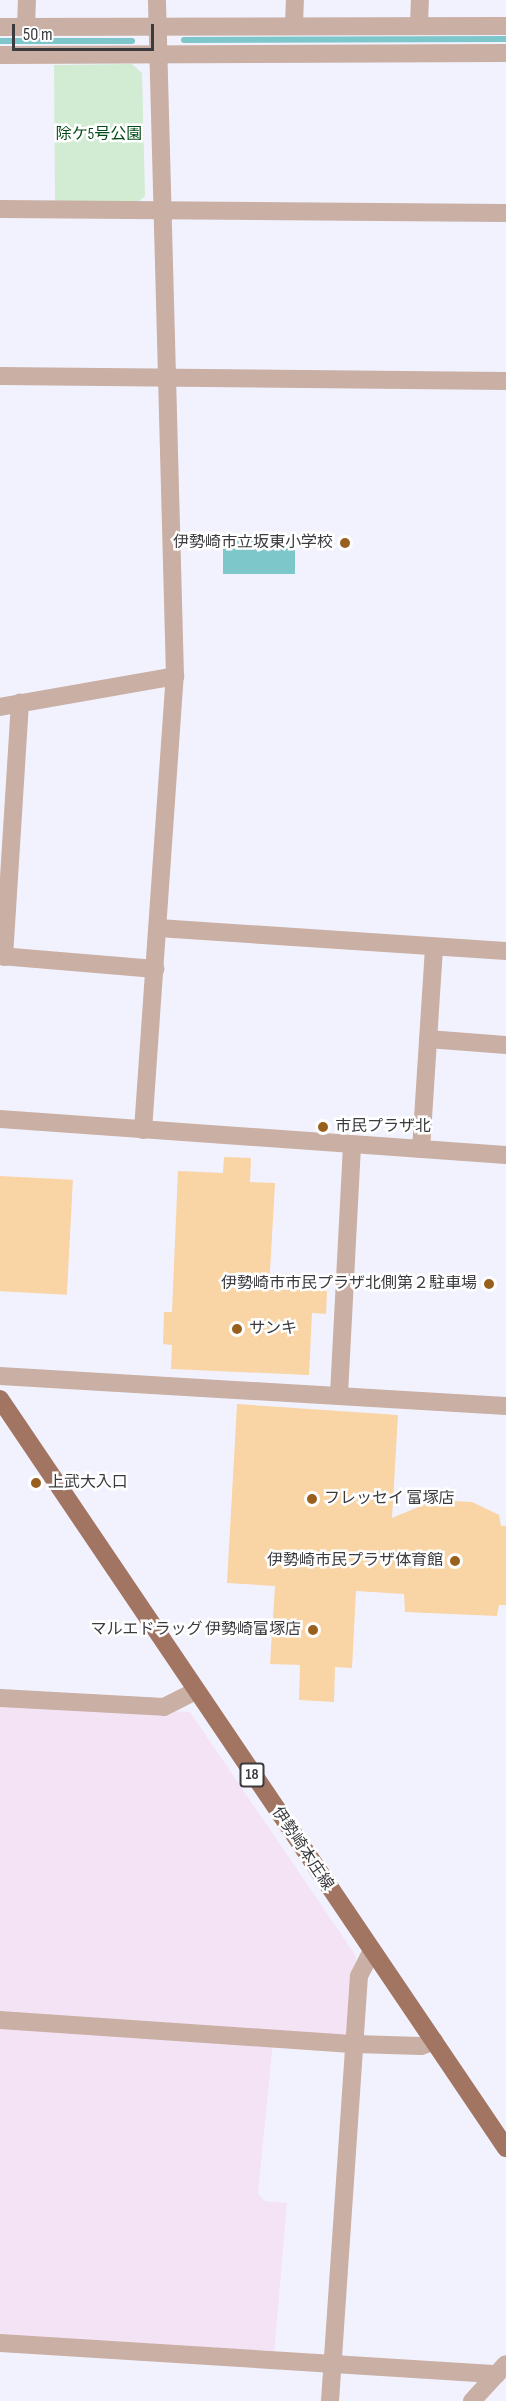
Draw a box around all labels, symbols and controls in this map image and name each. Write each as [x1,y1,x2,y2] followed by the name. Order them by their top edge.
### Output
[15,12,158,50] scale bar
[23,24,53,45] text: 50 m
[56,125,142,145] park label: 除ケ5号公園
[173,533,333,553] place label: 伊勢崎市立坂東小学校
[338,536,352,550] marker: 伊勢崎市立坂東小学校
[335,1117,431,1137] place label: 市民プラザ北
[316,1120,330,1134] marker: 市民プラザ北
[221,1274,477,1294] place label: 伊勢崎市市民プラザ北側第２駐車場
[482,1277,496,1291] marker: 伊勢崎市市民プラザ北側第２駐車場
[249,1319,297,1339] place label: サンキ
[230,1322,244,1336] marker: サンキ
[48,1473,128,1493] place label: 上武大入口
[29,1476,43,1490] marker: 上武大入口
[324,1489,455,1509] place label: フレッセイ 富塚店
[305,1492,319,1506] marker: フレッセイ 富塚店
[267,1551,443,1571] place label: 伊勢崎市民プラザ体育館
[448,1554,462,1568] marker: 伊勢崎市民プラザ体育館
[90,1620,301,1640] place label: マルエドラッグ 伊勢崎富塚店
[306,1623,320,1637] marker: マルエドラッグ 伊勢崎富塚店
[238,1763,266,1787] road number: 18
[267,1804,337,1894] street label: 伊勢崎本庄線

